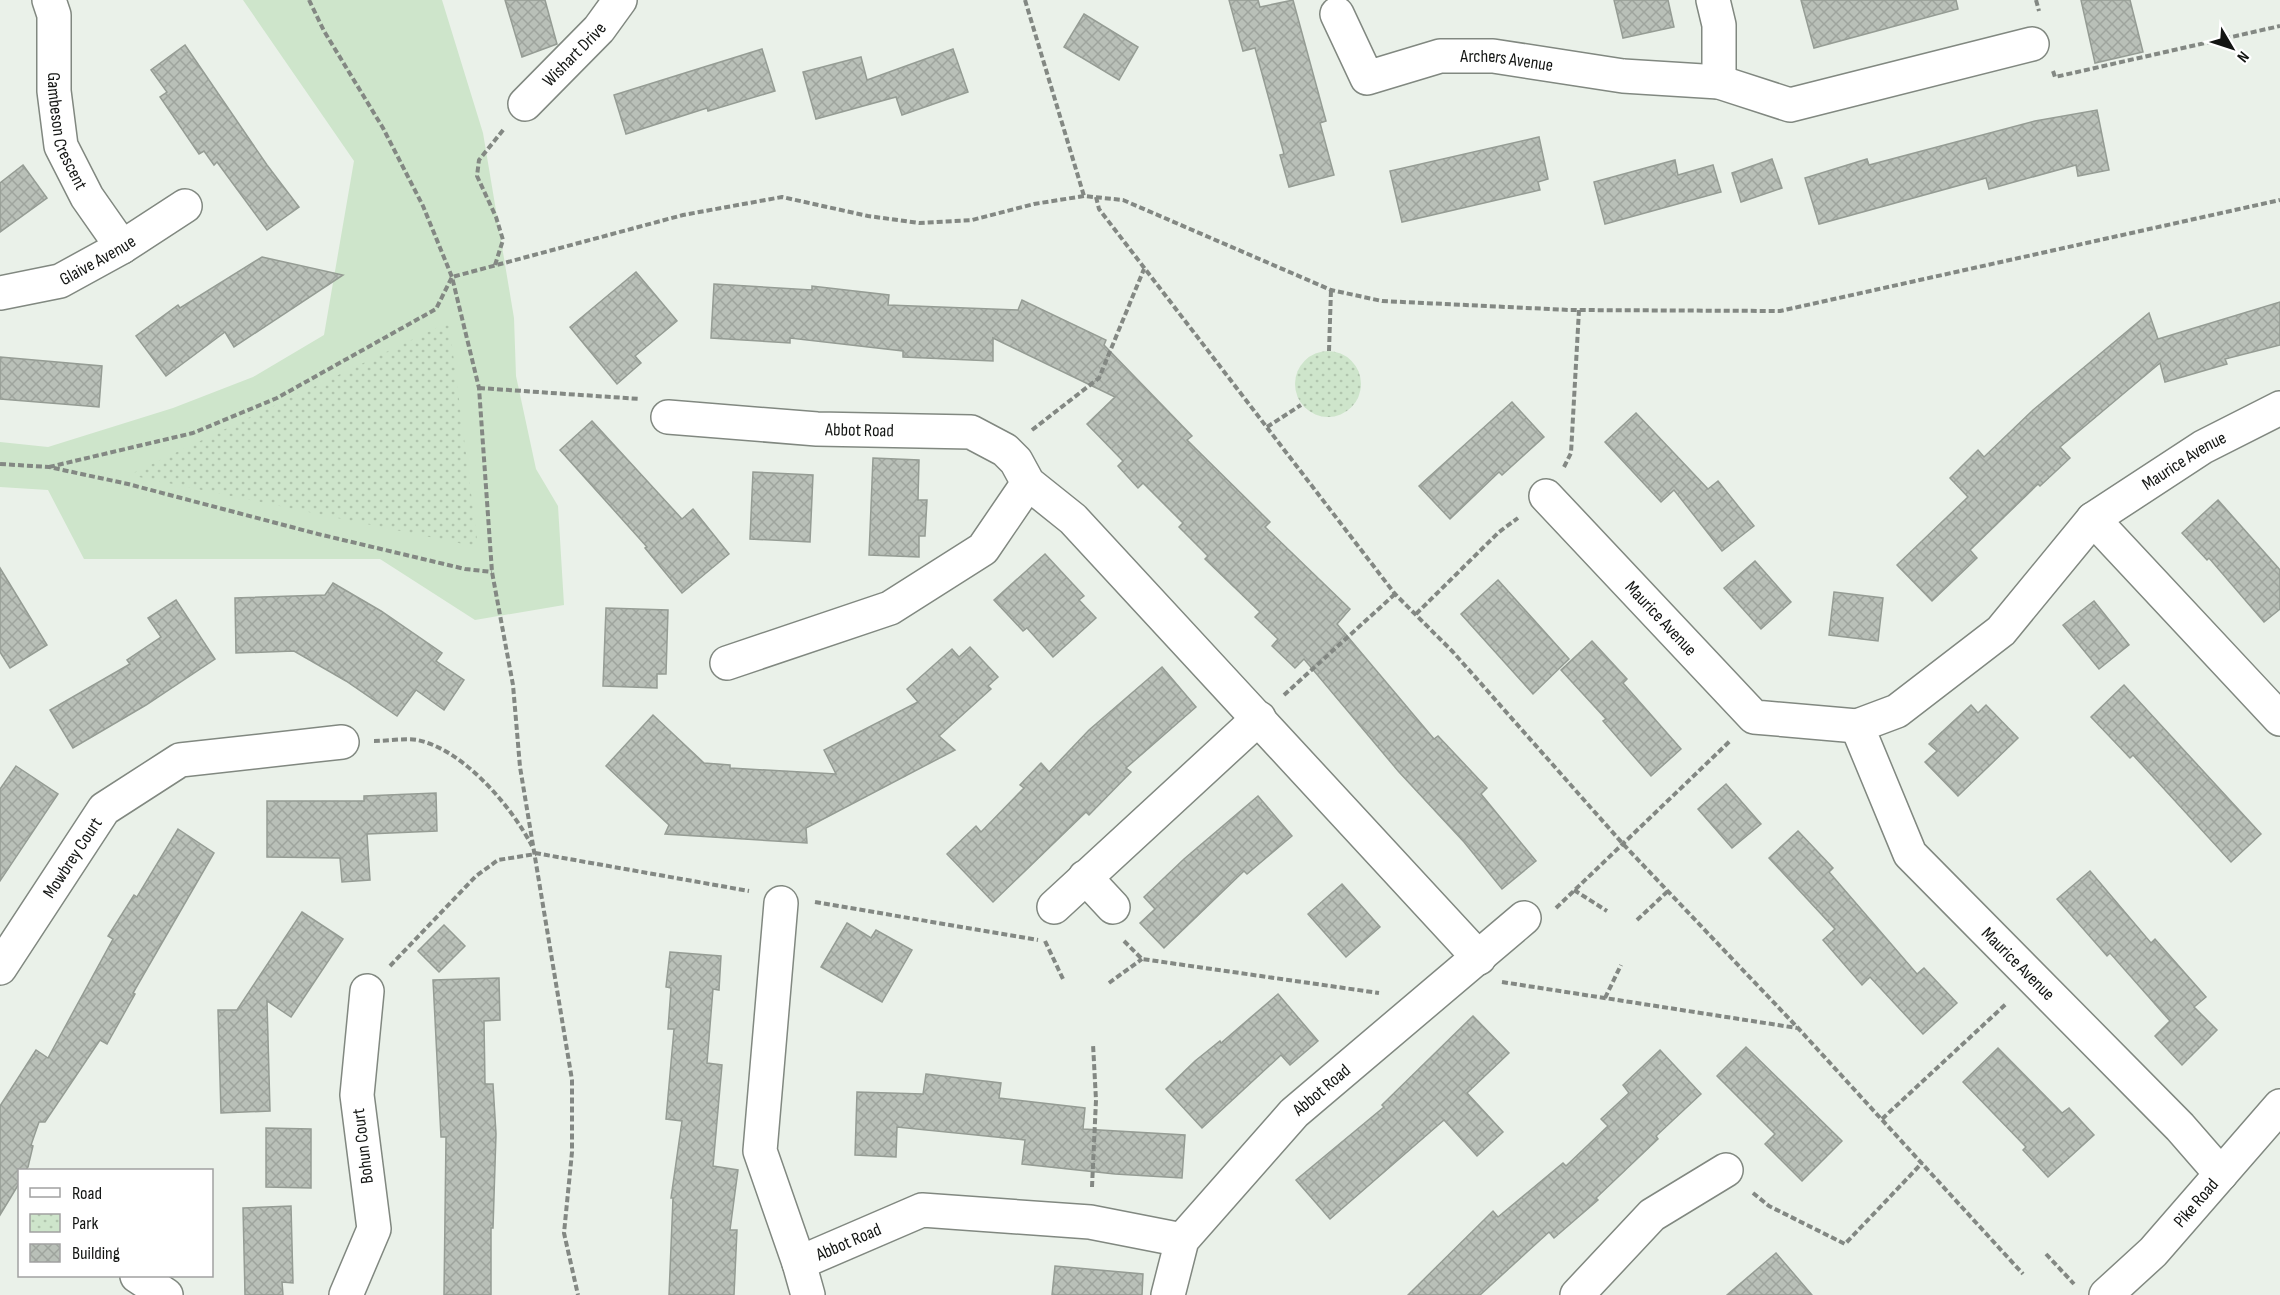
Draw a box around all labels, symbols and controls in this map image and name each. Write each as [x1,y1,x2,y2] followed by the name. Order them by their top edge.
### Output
[2202,18,2262,78] north arrow
[538,19,611,91] street label: Wishart Drive
[1459,46,1555,76] street label: Archers Avenue
[2232,47,2253,66] text: N
[43,72,92,194] street label: Gambeson Crescent
[56,231,139,290] street label: Glaive Avenue
[824,419,894,441] street label: Abbot Road
[2138,427,2229,495] street label: Maurice Avenue
[1621,577,1701,660] street label: Maurice Avenue
[38,813,107,902] street label: Mowbrey Court
[1977,923,2059,1005] street label: Maurice Avenue
[1288,1060,1354,1121] street label: Abbot Road
[348,1107,378,1185] street label: Bohun Court
[18,1169,213,1277] legend
[2169,1174,2223,1231] street label: Pike Road
[72,1183,102,1204] text: Road
[72,1213,98,1234] text: Park
[812,1218,884,1265] street label: Abbot Road
[72,1243,120,1264] text: Building

